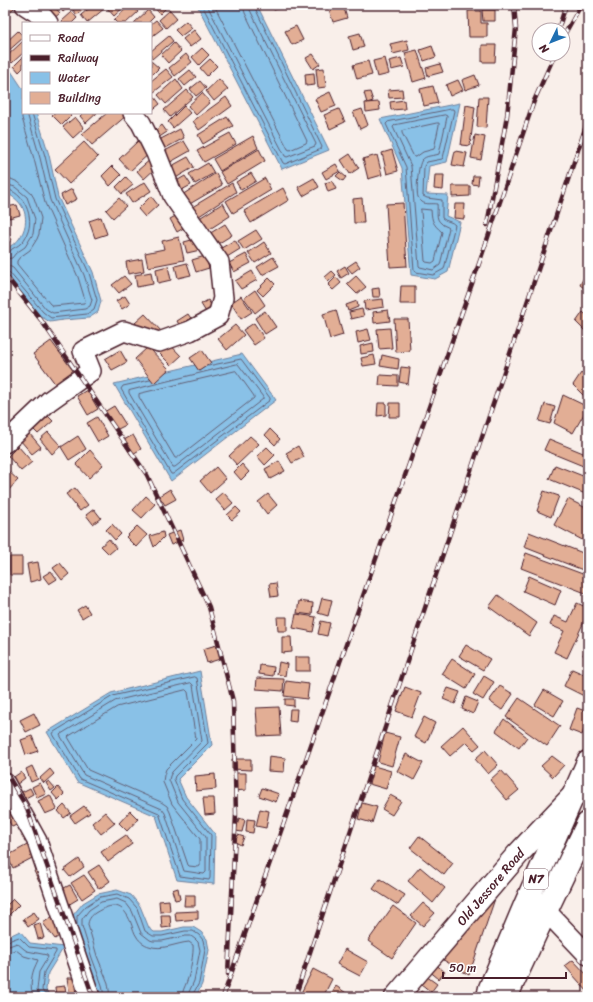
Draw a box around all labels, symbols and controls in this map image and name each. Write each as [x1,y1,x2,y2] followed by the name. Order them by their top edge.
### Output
[22,22,152,114] legend
[531,22,571,62] north arrow
[58,27,85,49] text: Road
[534,39,554,58] text: N
[58,47,99,69] text: Railway
[58,67,91,89] text: Water
[58,87,101,109] text: Building
[450,842,531,931] street label: Old Jessore Road
[524,869,548,889] road number: N7
[443,954,566,980] scale bar
[449,957,476,979] text: 50 m

